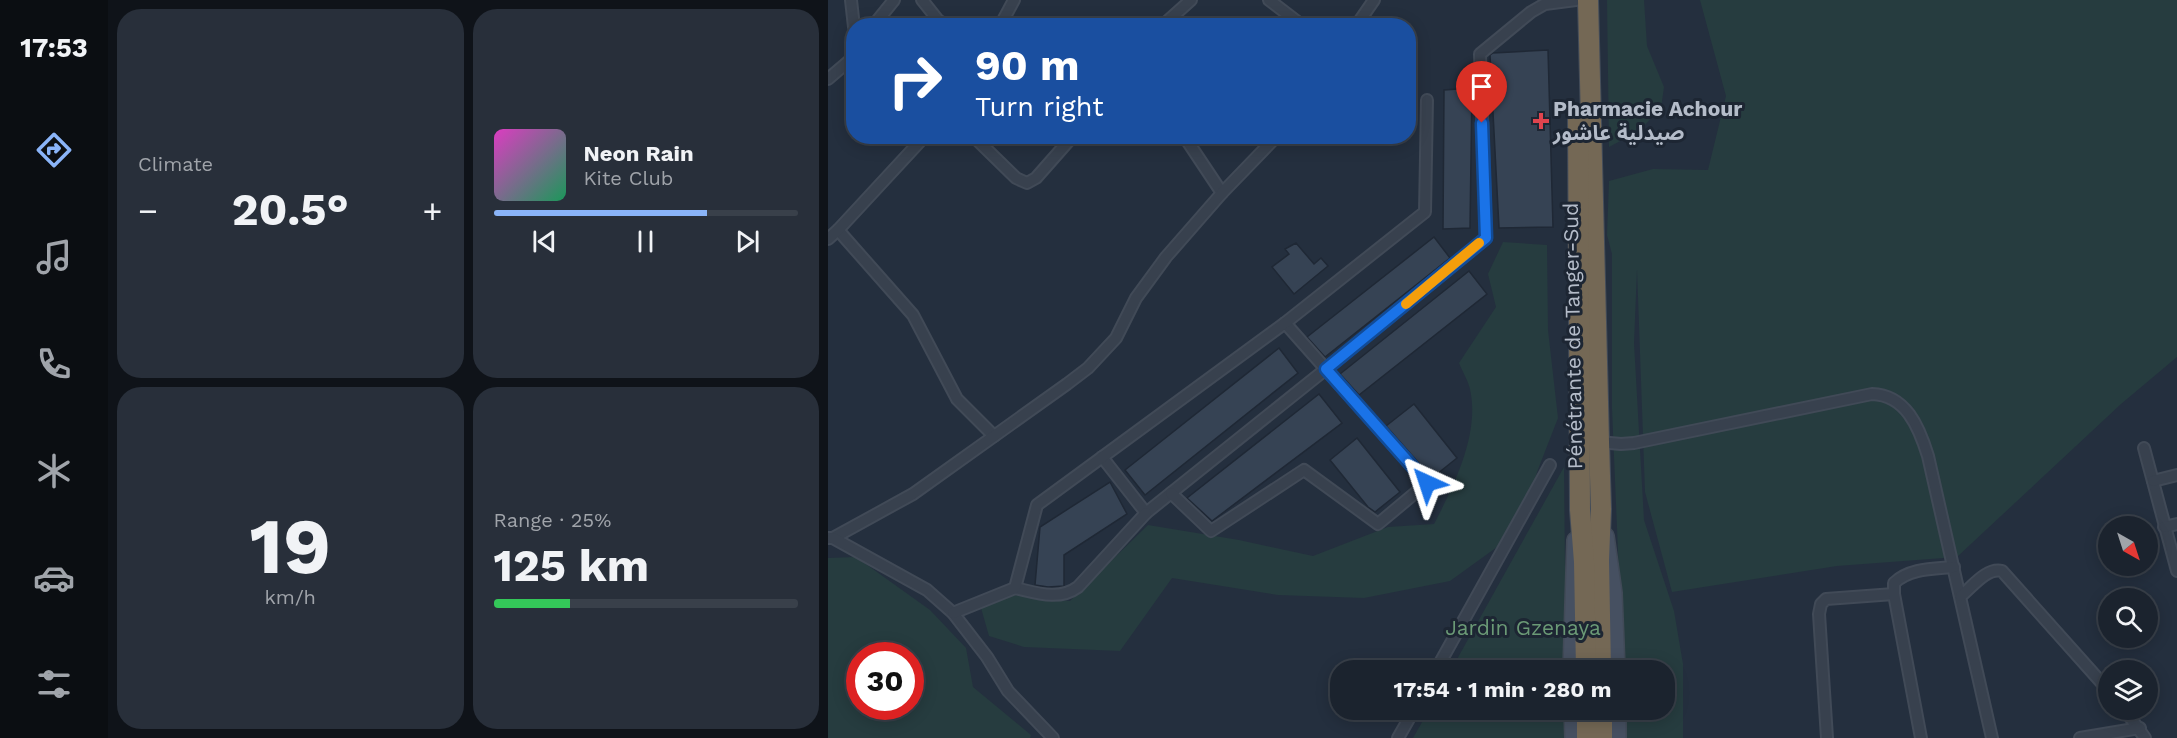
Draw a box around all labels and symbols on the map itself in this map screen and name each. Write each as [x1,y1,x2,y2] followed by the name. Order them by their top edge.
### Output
[1456,61,1507,123] pin
[1552,96,1742,145] place label: Pharmacie Achour صيدلية عاشور
[1534,114,1548,128] marker: Pharmacie Achour صيدلية عاشور
[1558,202,1587,470] street label: Pénétrante de Tanger-Sud
[1395,451,1459,515] position arrow
[2098,516,2158,576] north arrow
[1445,615,1601,640] park label: Jardin Gzenaya
[846,642,924,720] speed limit sign: 30

